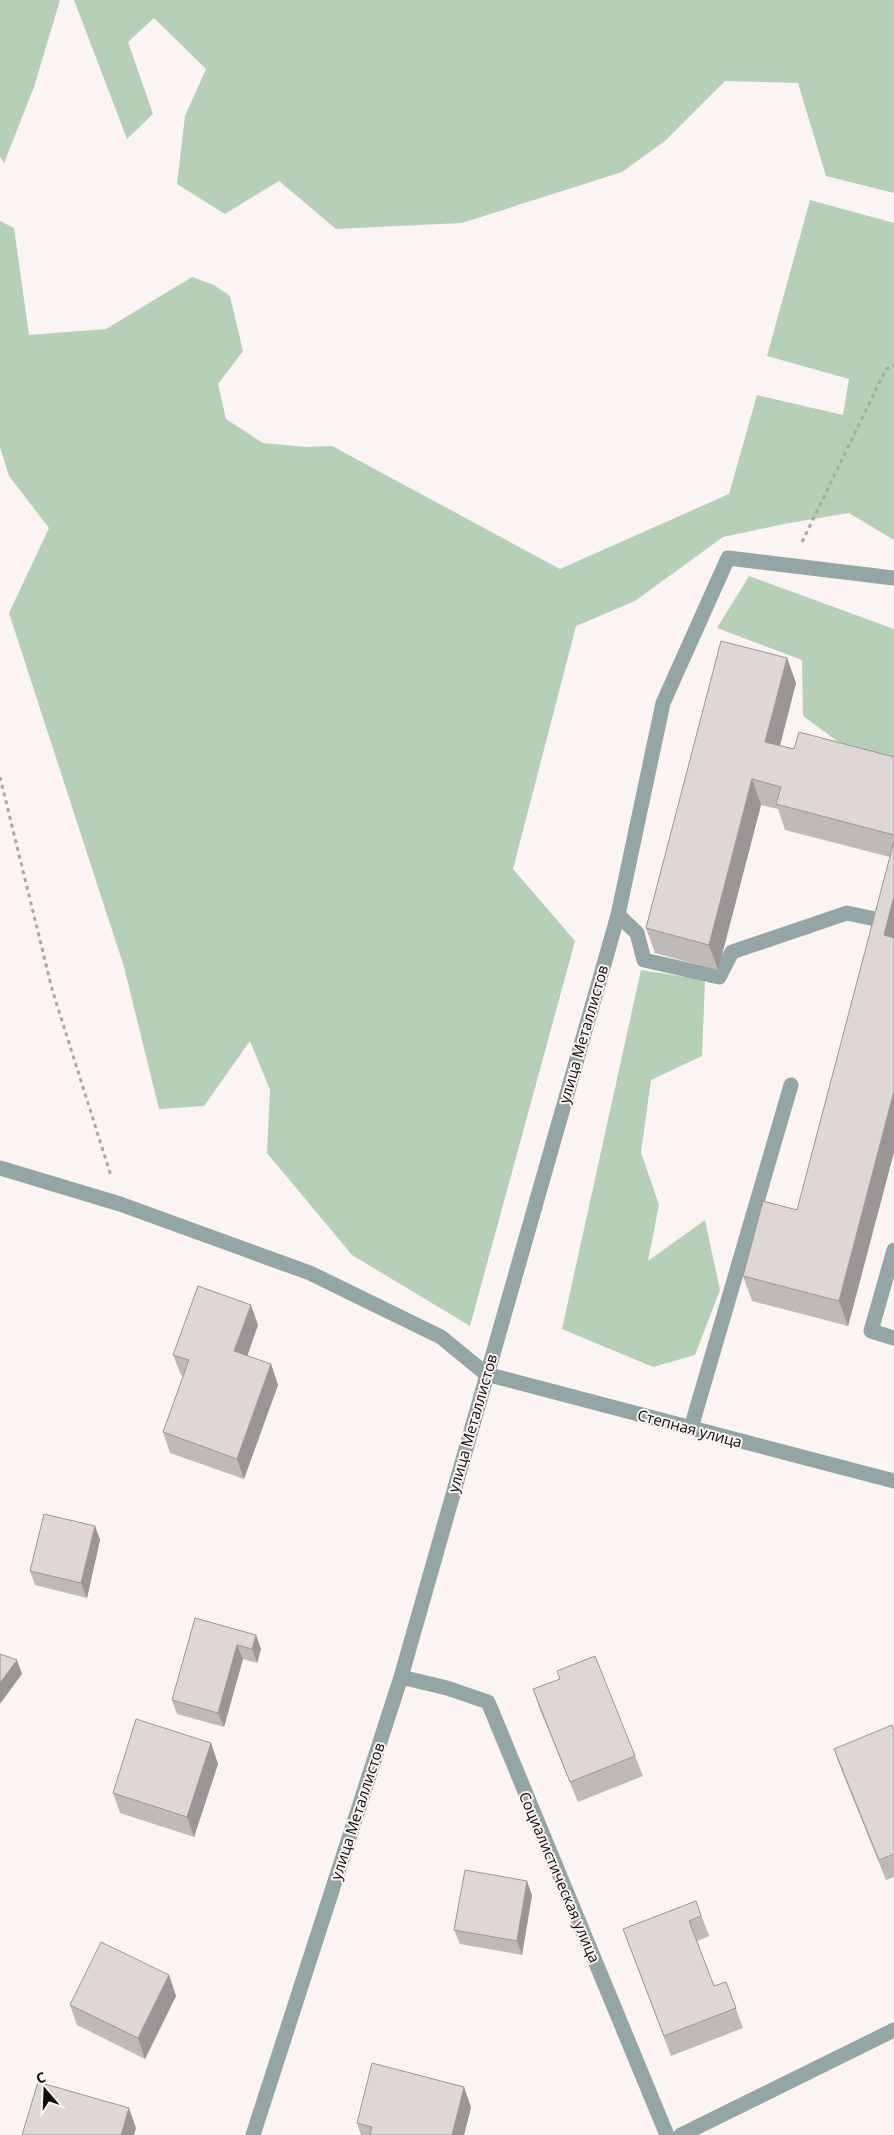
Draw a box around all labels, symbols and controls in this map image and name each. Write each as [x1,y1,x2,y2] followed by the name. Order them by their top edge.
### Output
[554,962,612,1106] street label: улица Металлистов
[443,1351,501,1495] street label: улица Металлистов
[635,1404,745,1452] street label: Степная улица
[325,1740,389,1882] street label: улица Металлистов
[515,1788,605,1966] street label: Социалистическая улица
[20,2065,70,2115] north arrow
[33,2067,48,2088] text: С

